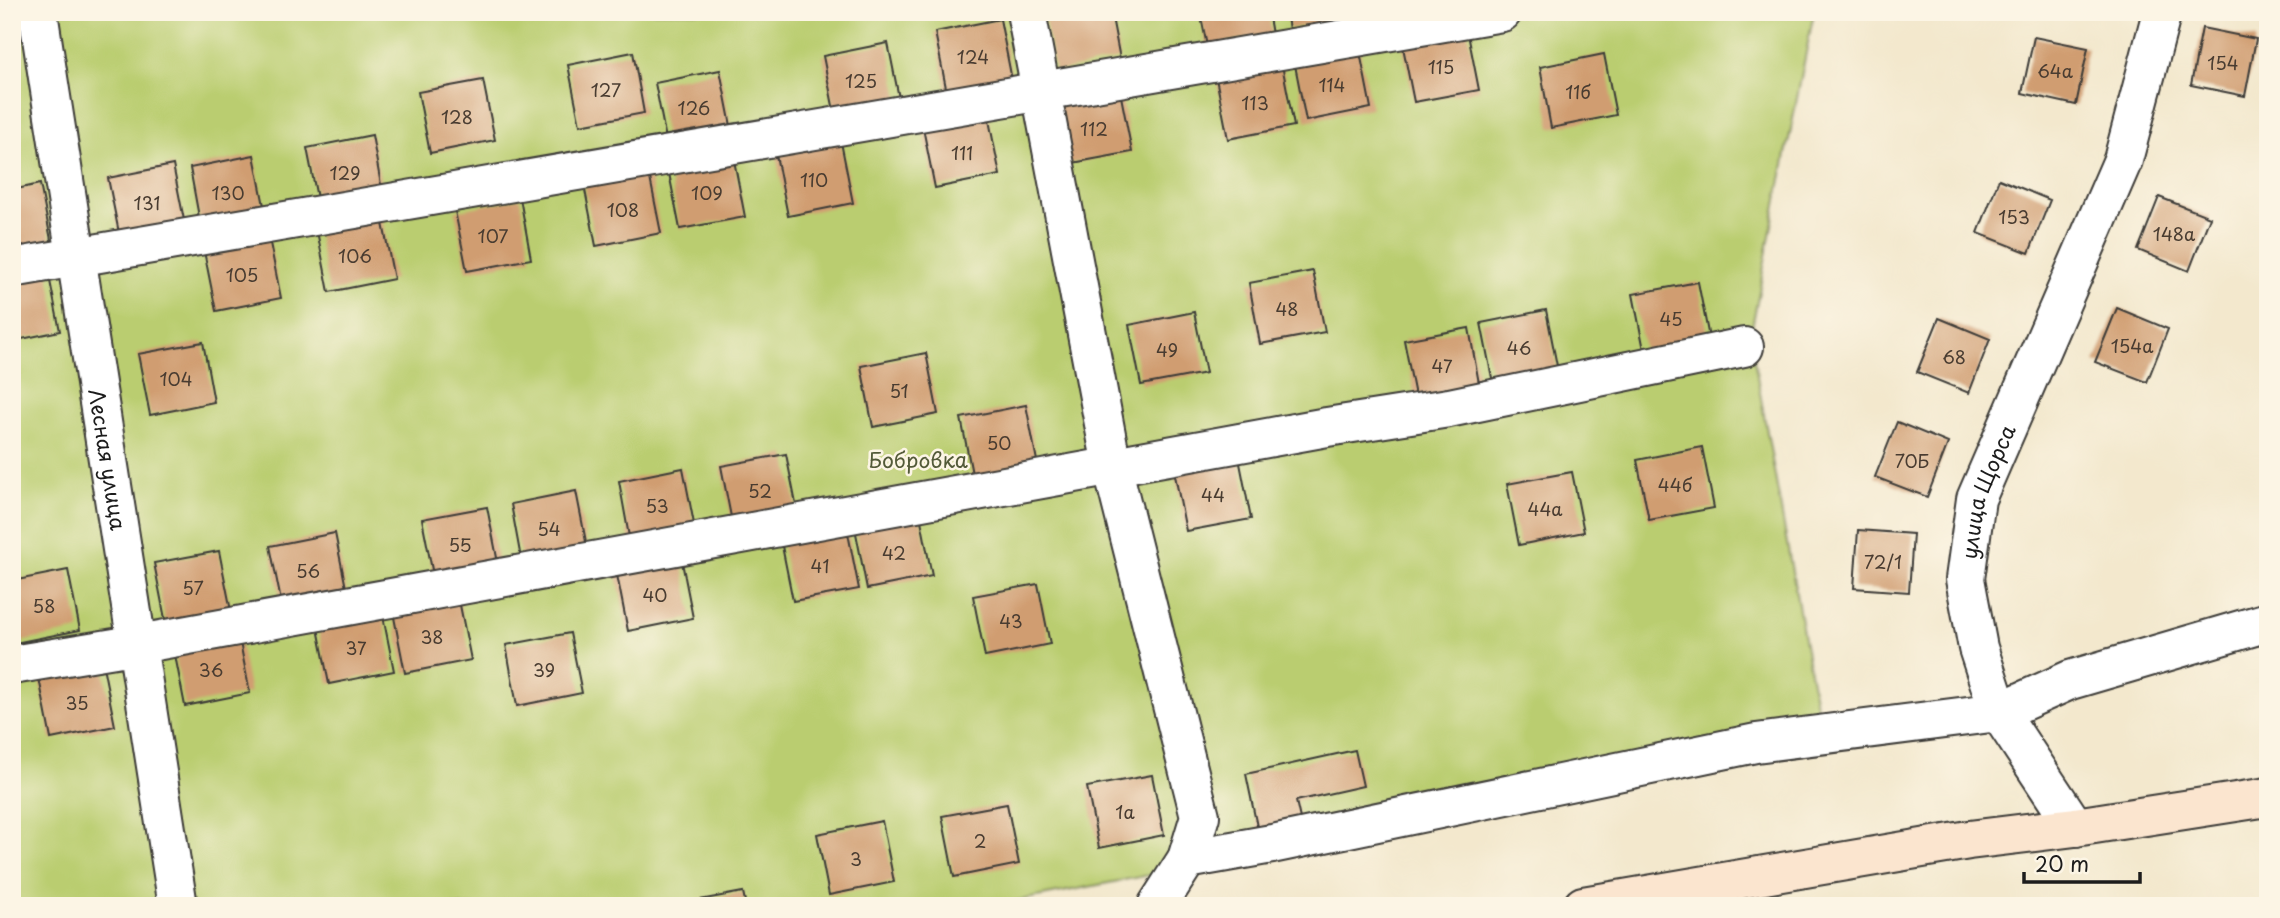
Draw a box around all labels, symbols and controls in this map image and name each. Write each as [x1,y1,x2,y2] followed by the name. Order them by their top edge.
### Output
[957,43,989,70] house number: 124
[2207,49,2239,76] house number: 154
[1428,53,1454,80] house number: 115
[2037,57,2074,84] house number: 64а
[845,67,877,94] house number: 125
[1319,71,1345,98] house number: 114
[591,76,621,103] house number: 127
[1565,78,1591,105] house number: 11б
[1241,89,1269,116] house number: 113
[678,94,710,121] house number: 126
[441,103,473,130] house number: 128
[1080,115,1108,142] house number: 112
[951,139,973,166] house number: 111
[329,159,361,186] house number: 129
[800,166,828,193] house number: 110
[211,179,245,206] house number: 130
[691,179,723,206] house number: 109
[134,189,160,216] house number: 131
[607,196,639,223] house number: 108
[1998,203,2030,230] house number: 153
[2153,220,2196,247] house number: 148а
[478,222,508,249] house number: 107
[338,242,372,269] house number: 106
[226,261,258,288] house number: 105
[1275,295,1299,322] house number: 48
[1660,305,1683,332] house number: 45
[2111,332,2154,359] house number: 154а
[1507,334,1531,361] house number: 46
[1156,336,1178,363] house number: 49
[1942,343,1966,370] house number: 68
[1431,352,1453,379] house number: 47
[159,365,193,392] house number: 104
[889,377,909,404] house number: 51
[81,386,136,533] street label: Лесная улица
[1952,419,2023,561] street label: улица Щорса
[987,429,1011,456] house number: 50
[868,443,968,475] park label: Бобровка
[1895,447,1929,474] house number: 70Б
[1658,471,1693,498] house number: 44б
[748,477,772,504] house number: 52
[1201,481,1225,508] house number: 44
[645,492,669,519] house number: 53
[1527,495,1563,522] house number: 44а
[537,515,561,542] house number: 54
[448,531,472,558] house number: 55
[882,539,906,566] house number: 42
[1864,548,1902,575] house number: 72/1
[811,552,829,579] house number: 41
[296,557,320,584] house number: 56
[182,574,204,601] house number: 57
[642,581,668,608] house number: 40
[33,592,55,619] house number: 58
[999,607,1023,634] house number: 43
[420,623,444,650] house number: 38
[345,634,367,661] house number: 37
[199,656,223,683] house number: 36
[533,656,555,683] house number: 39
[65,689,89,716] house number: 35
[1115,798,1135,825] house number: 1а
[974,827,986,854] house number: 2
[2024,841,2140,885] scale bar
[850,845,862,872] house number: 3
[2035,847,2089,879] text: 20 m

